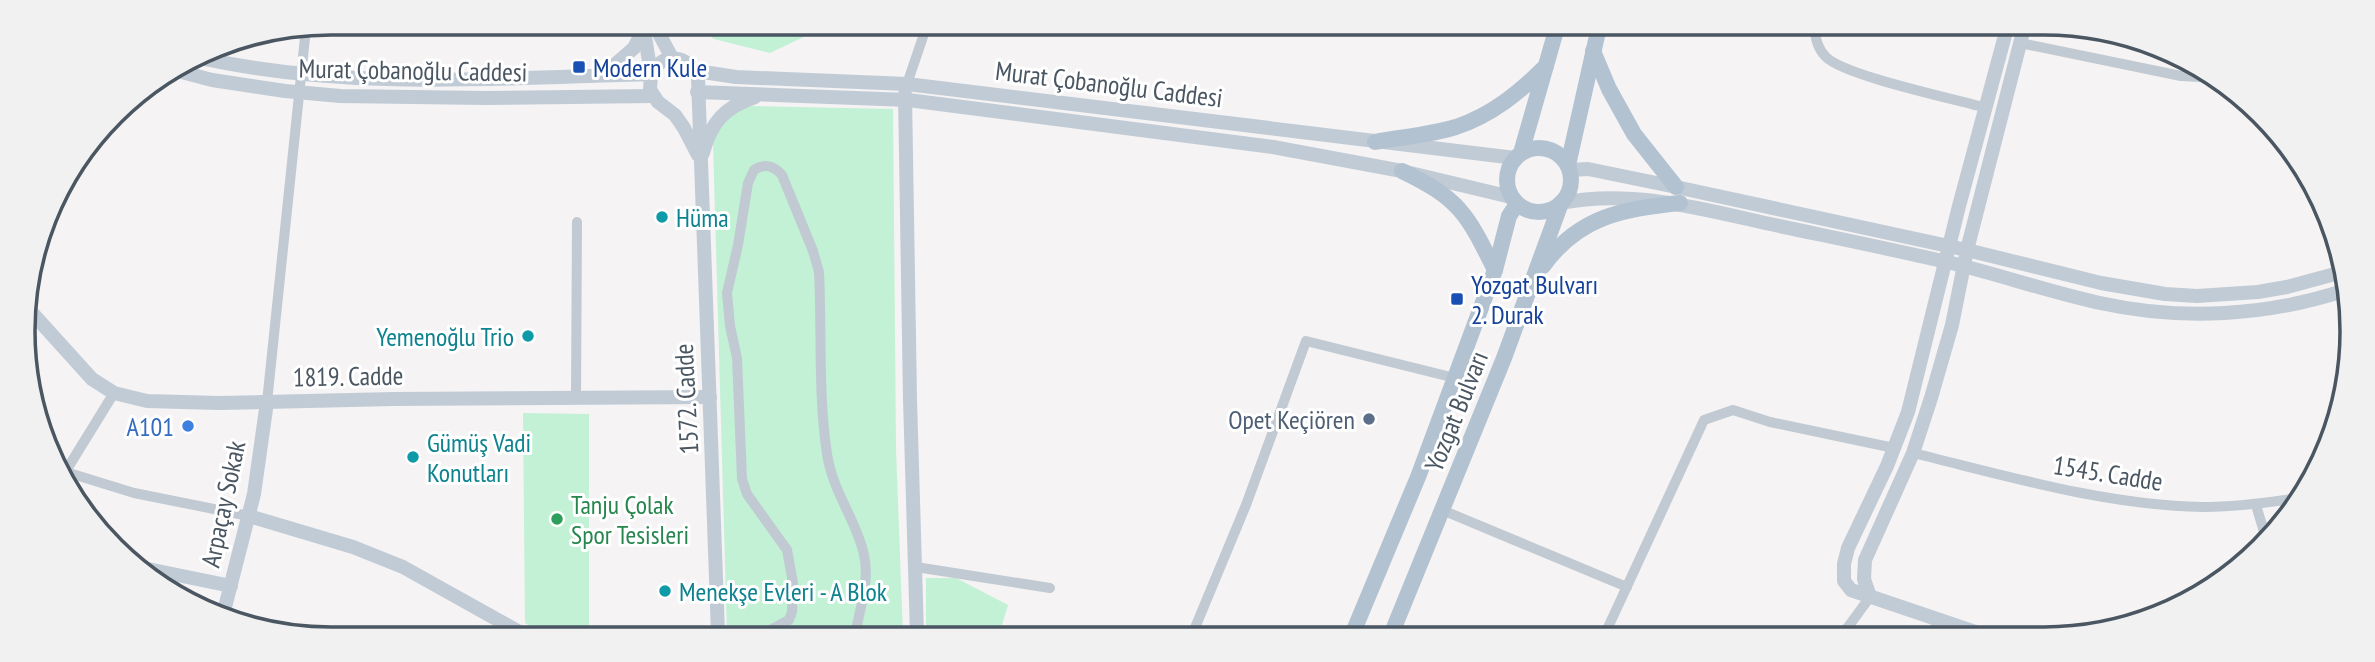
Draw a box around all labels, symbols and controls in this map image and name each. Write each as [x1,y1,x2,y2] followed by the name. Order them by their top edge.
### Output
[593,51,707,84] place label: Modern Kule
[298,52,528,88] street label: Murat Çobanoğlu Caddesi
[994,54,1224,114] street label: Murat Çobanoğlu Caddesi
[571,59,587,75] marker: Modern Kule
[676,201,729,234] place label: Hüma
[654,209,670,225] marker: Hüma
[1471,268,1598,331] place label: Yozgat Bulvarı 2. Durak
[1449,291,1465,307] marker: Yozgat Bulvarı 2. Durak
[376,320,514,353] place label: Yemenoğlu Trio
[520,328,536,344] marker: Yemenoğlu Trio
[667,343,705,455] street label: 1572. Cadde
[1417,346,1495,476] street label: Yozgat Bulvarı
[292,359,404,393] street label: 1819. Cadde
[1228,403,1355,436] place label: Opet Keçiören
[127,410,174,443] place label: A101
[1361,411,1377,427] marker: Opet Keçiören
[180,418,196,434] marker: A101
[427,426,531,489] place label: Gümüş Vadi Konutları
[194,438,252,570] street label: Arpaçay Sokak
[2051,448,2165,498] street label: 1545. Cadde
[405,449,421,465] marker: Gümüş Vadi Konutları
[571,488,689,551] place label: Tanju Çolak Spor Tesisleri
[549,511,565,527] marker: Tanju Çolak Spor Tesisleri
[679,575,887,608] place label: Menekşe Evleri - A Blok
[657,583,673,599] marker: Menekşe Evleri - A Blok

